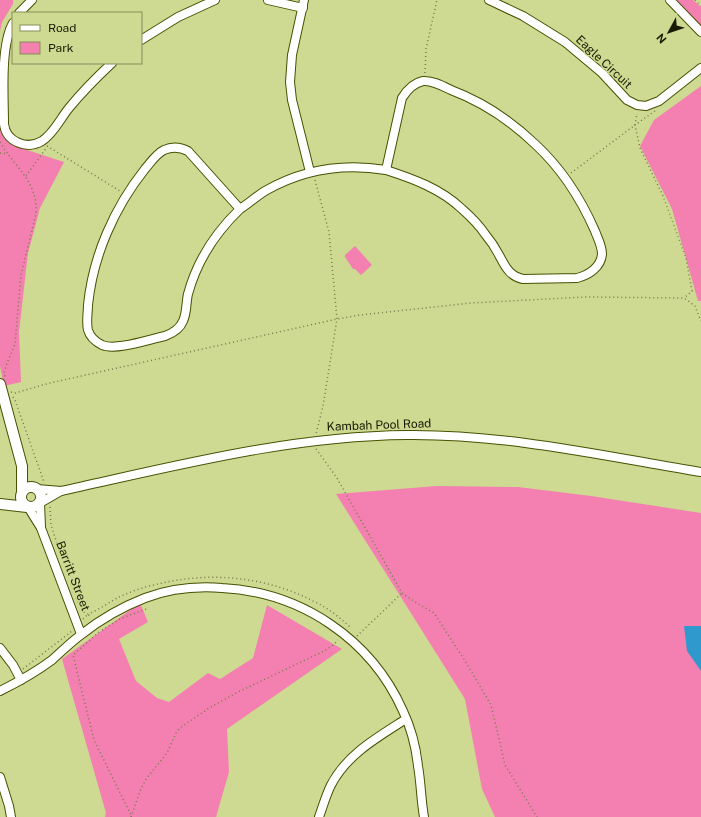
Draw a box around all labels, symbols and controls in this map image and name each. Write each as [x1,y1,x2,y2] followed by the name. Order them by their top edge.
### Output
[12,12,142,64] legend
[649,12,689,52] north arrow
[48,21,76,35] text: Road
[654,31,669,46] text: N
[573,32,635,92] street label: Eagle Circuit
[48,41,74,55] text: Park
[326,416,432,434] street label: Kambah Pool Road
[53,539,93,613] street label: Barritt Street

